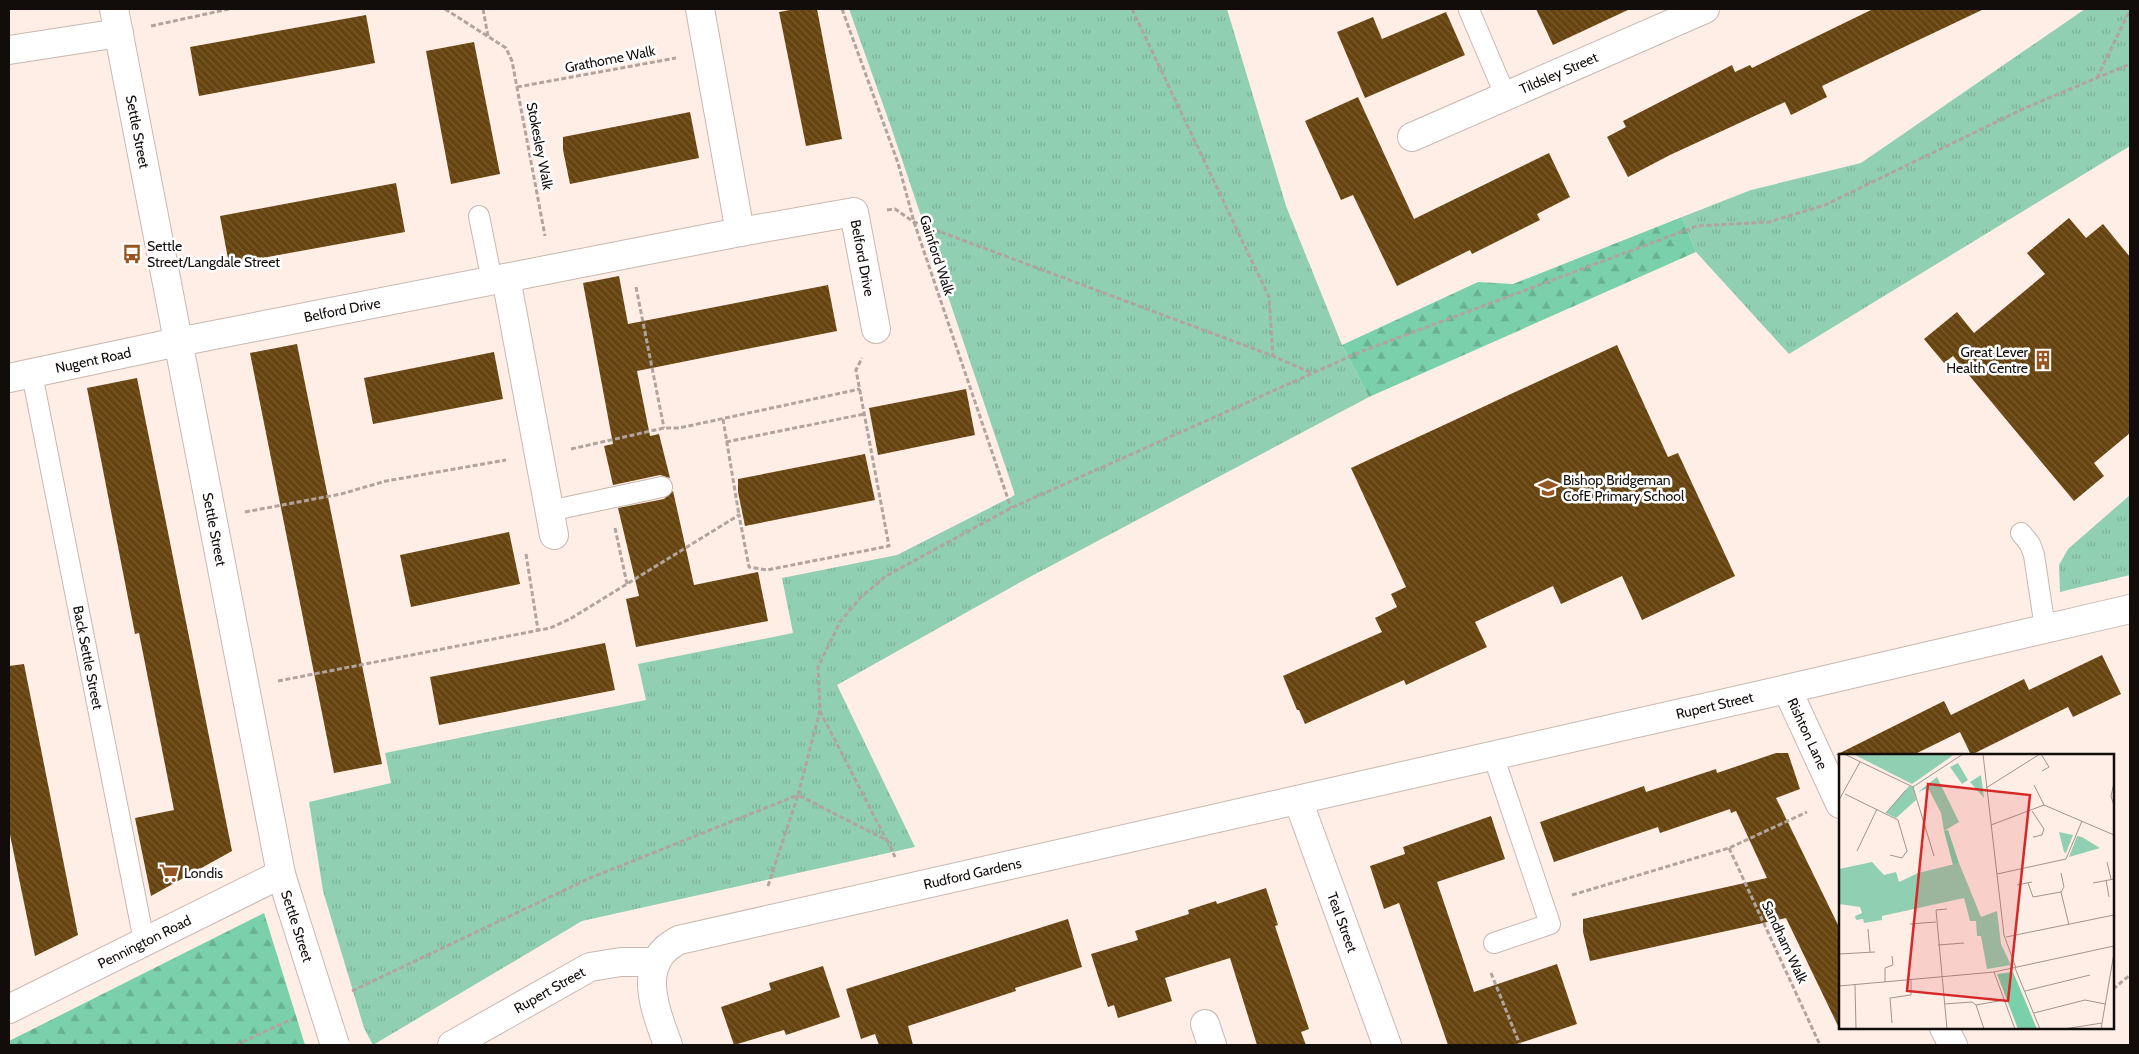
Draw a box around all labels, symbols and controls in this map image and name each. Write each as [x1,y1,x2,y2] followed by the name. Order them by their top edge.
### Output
[563,41,657,77] street label: Grathome Walk
[1517,48,1601,98] street label: Tildsley Street
[122,94,154,170] street label: Settle Street
[523,101,557,192] street label: Stokesley Walk
[916,213,959,298] street label: Gainford Walk
[847,218,879,298] street label: Belford Drive
[147,237,280,271] place label: Settle Street/Langdale Street
[121,243,143,265] bus stop icon: Settle Street/Langdale Street
[302,294,382,326] street label: Belford Drive
[53,343,133,377] street label: Nugent Road
[1946,343,2029,377] place label: Great Lever Health Centre
[2032,349,2054,371] building icon: Great Lever Health Centre
[1563,471,1685,505] place label: Bishop Bridgeman CofE Primary School
[1537,477,1559,499] school or university icon: Bishop Bridgeman CofE Primary School
[199,491,230,568] street label: Settle Street
[69,604,107,711] street label: Back Settle Street
[1674,688,1755,723] street label: Rupert Street
[1783,695,1832,772] street label: Rishton Lane
[1839,754,2114,1029] inset map
[922,854,1023,893] street label: Rudford Gardens
[158,862,180,884] supermarket icon: Londis
[184,864,223,882] place label: Londis
[277,888,317,964] street label: Settle Street
[1323,890,1362,955] street label: Teal Street
[1758,898,1812,987] street label: Sandham Walk
[94,911,194,973] street label: Pennington Road
[511,962,589,1017] street label: Rupert Street

